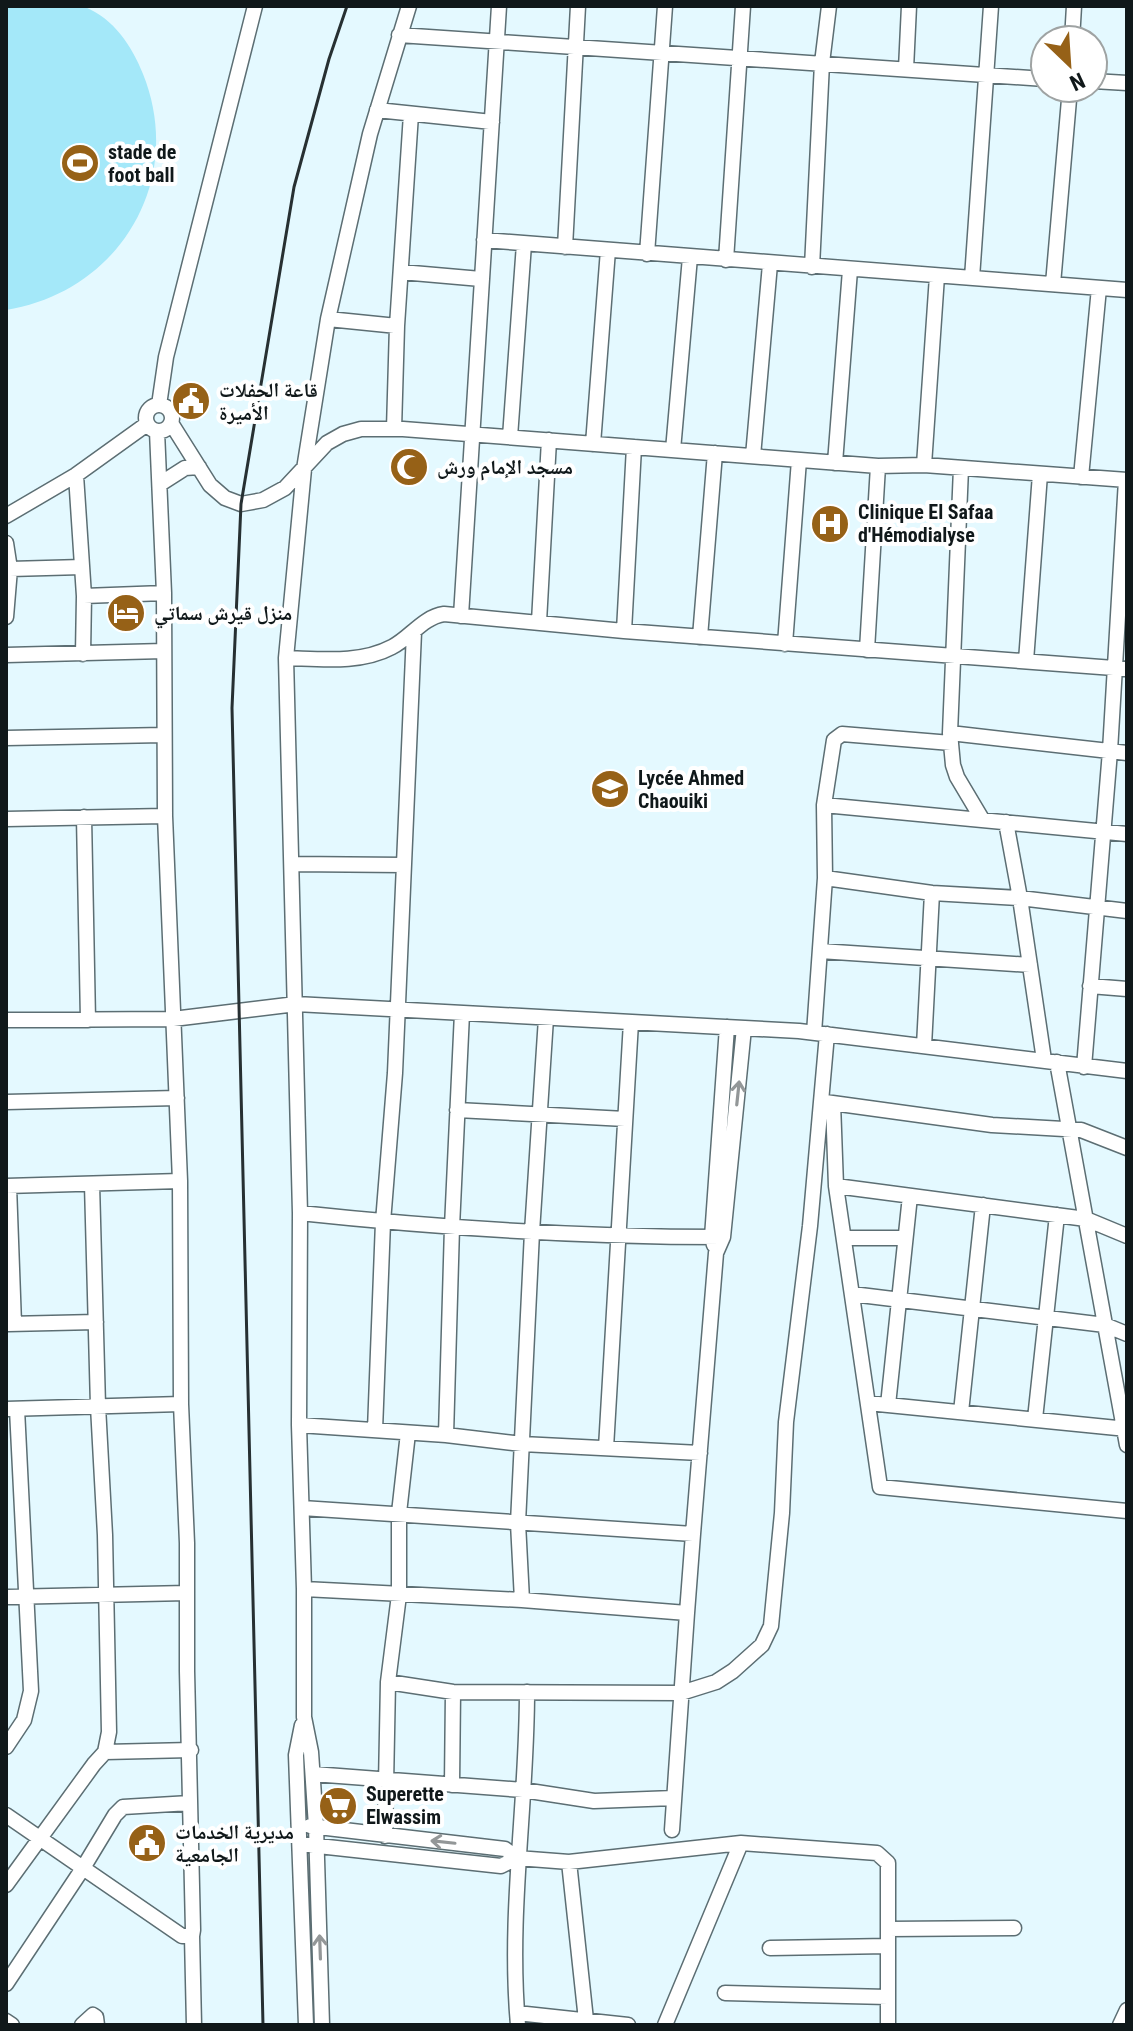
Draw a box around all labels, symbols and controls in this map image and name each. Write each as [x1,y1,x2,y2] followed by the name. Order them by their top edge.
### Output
[1029,24,1109,104] north arrow
[1066,67,1089,96] text: N
[108,140,176,187] place label: stade de foot ball
[59,142,101,184] sports icon: stade de foot ball
[219,378,318,425] place label: قاعة الحفلات الأميرة
[170,380,212,422] public building icon: قاعة الحفلات الأميرة
[388,446,430,488] mosque icon: مسجد الإمام ورش
[437,455,573,481] place label: مسجد الإمام ورش
[858,500,993,547] place label: Clinique El Safaa d'Hémodialyse
[809,503,851,545] hospital icon: Clinique El Safaa d'Hémodialyse
[105,592,147,634] hotel icon: منزل قيرش سماتي
[154,601,292,629] place label: منزل قيرش سماتي
[638,766,744,813] place label: Lycée Ahmed Chaouiki
[589,768,631,810] school or university icon: Lycée Ahmed Chaouiki
[730,1080,745,1107] one-way arrow
[366,1782,444,1829] place label: Superette Elwassim
[317,1785,359,1827] supermarket icon: Superette Elwassim
[175,1820,294,1867] place label: مديرية الخدمات الجامعية
[126,1822,168,1864] public building icon: مديرية الخدمات الجامعية
[430,1835,457,1850] one-way arrow
[312,1934,328,1961] one-way arrow

